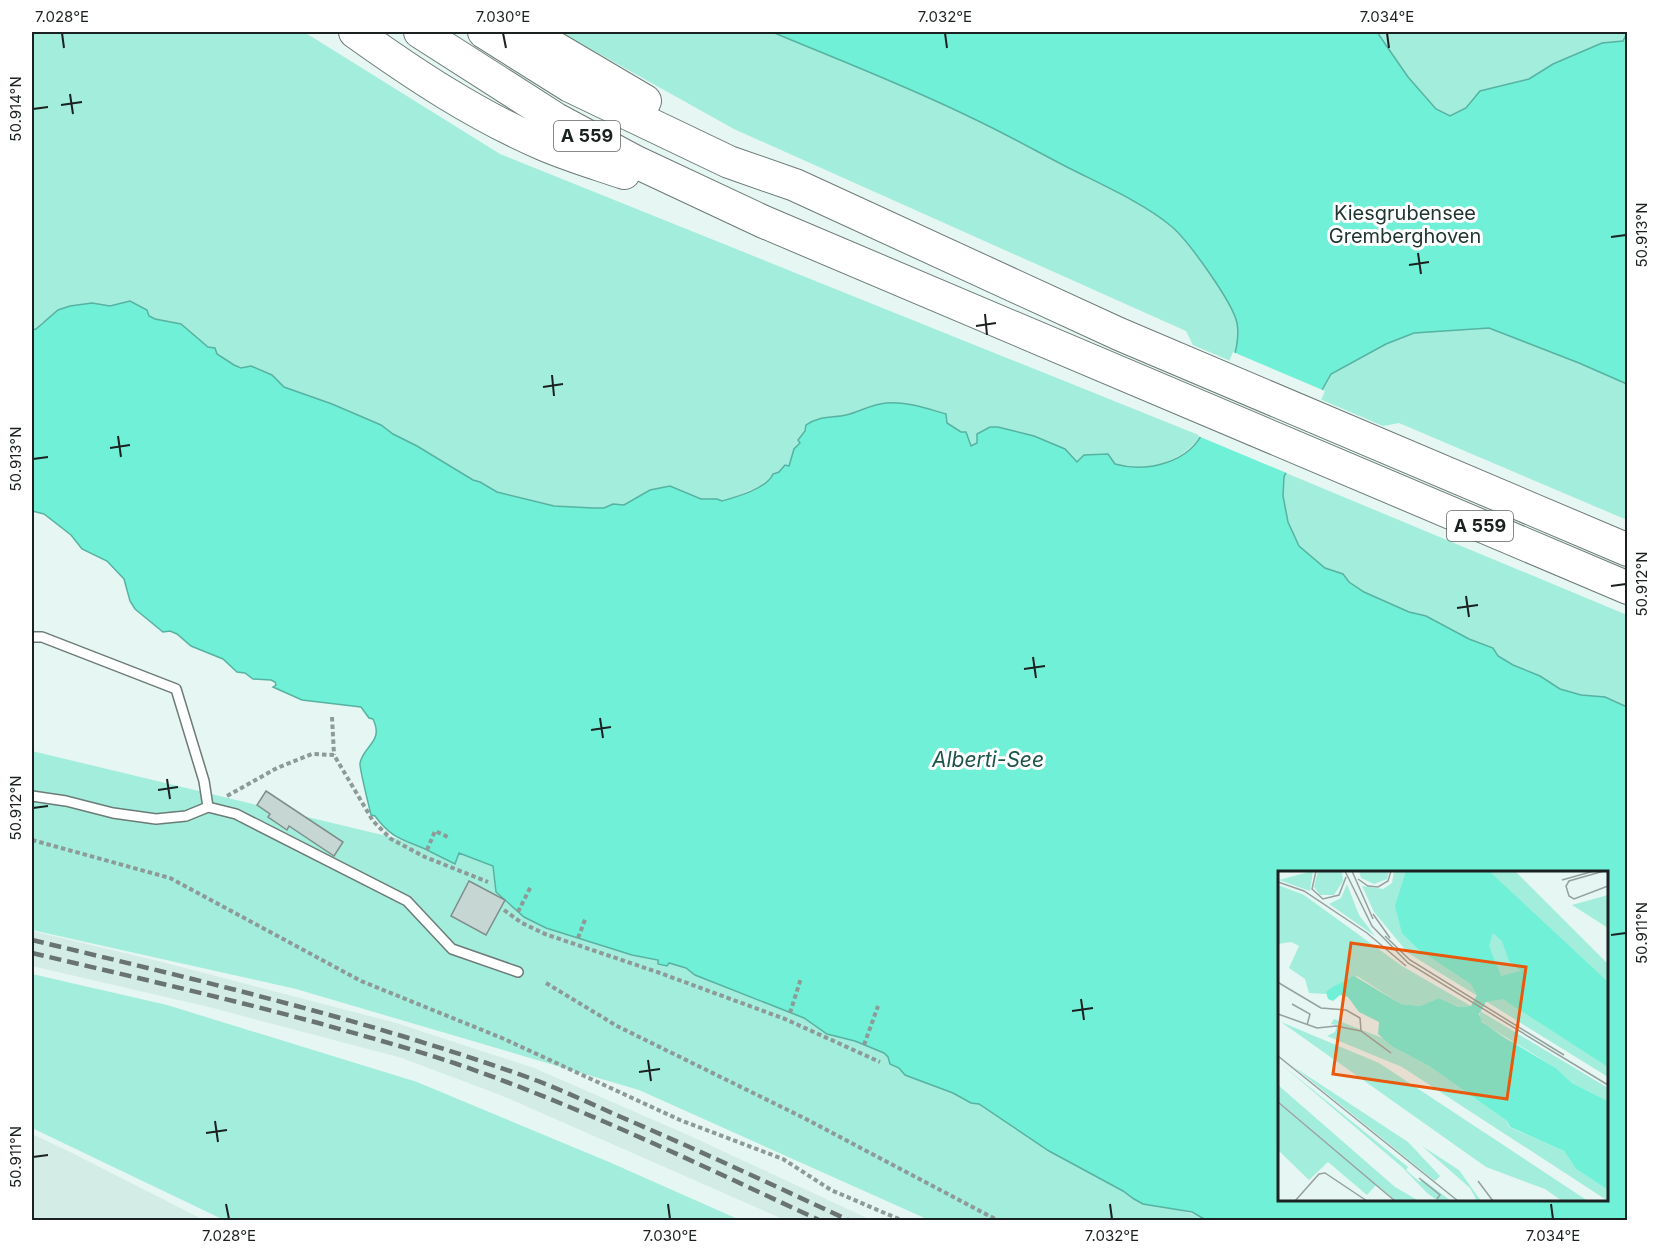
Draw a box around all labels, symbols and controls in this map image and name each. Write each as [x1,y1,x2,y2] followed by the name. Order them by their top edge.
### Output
[35,7,89,26] text: 7.028°E
[476,7,530,26] text: 7.030°E
[918,7,972,26] text: 7.032°E
[1360,7,1414,26] text: 7.034°E
[6,76,25,142] text: 50.914°N
[554,121,620,151] road number: A 559
[1329,201,1481,248] park label: Kiesgrubensee Gremberghoven
[1632,202,1651,268] text: 50.913°N
[6,426,25,492] text: 50.913°N
[1447,511,1513,541] road number: A 559
[1632,551,1651,617] text: 50.912°N
[931,747,1044,772] water label: Alberti-See
[6,775,25,841] text: 50.912°N
[1278,871,1608,1201] inset map
[1632,902,1651,964] text: 50.911°N
[6,1126,25,1188] text: 50.911°N
[202,1226,256,1245] text: 7.028°E
[643,1226,697,1245] text: 7.030°E
[1085,1226,1139,1245] text: 7.032°E
[1526,1226,1580,1245] text: 7.034°E

